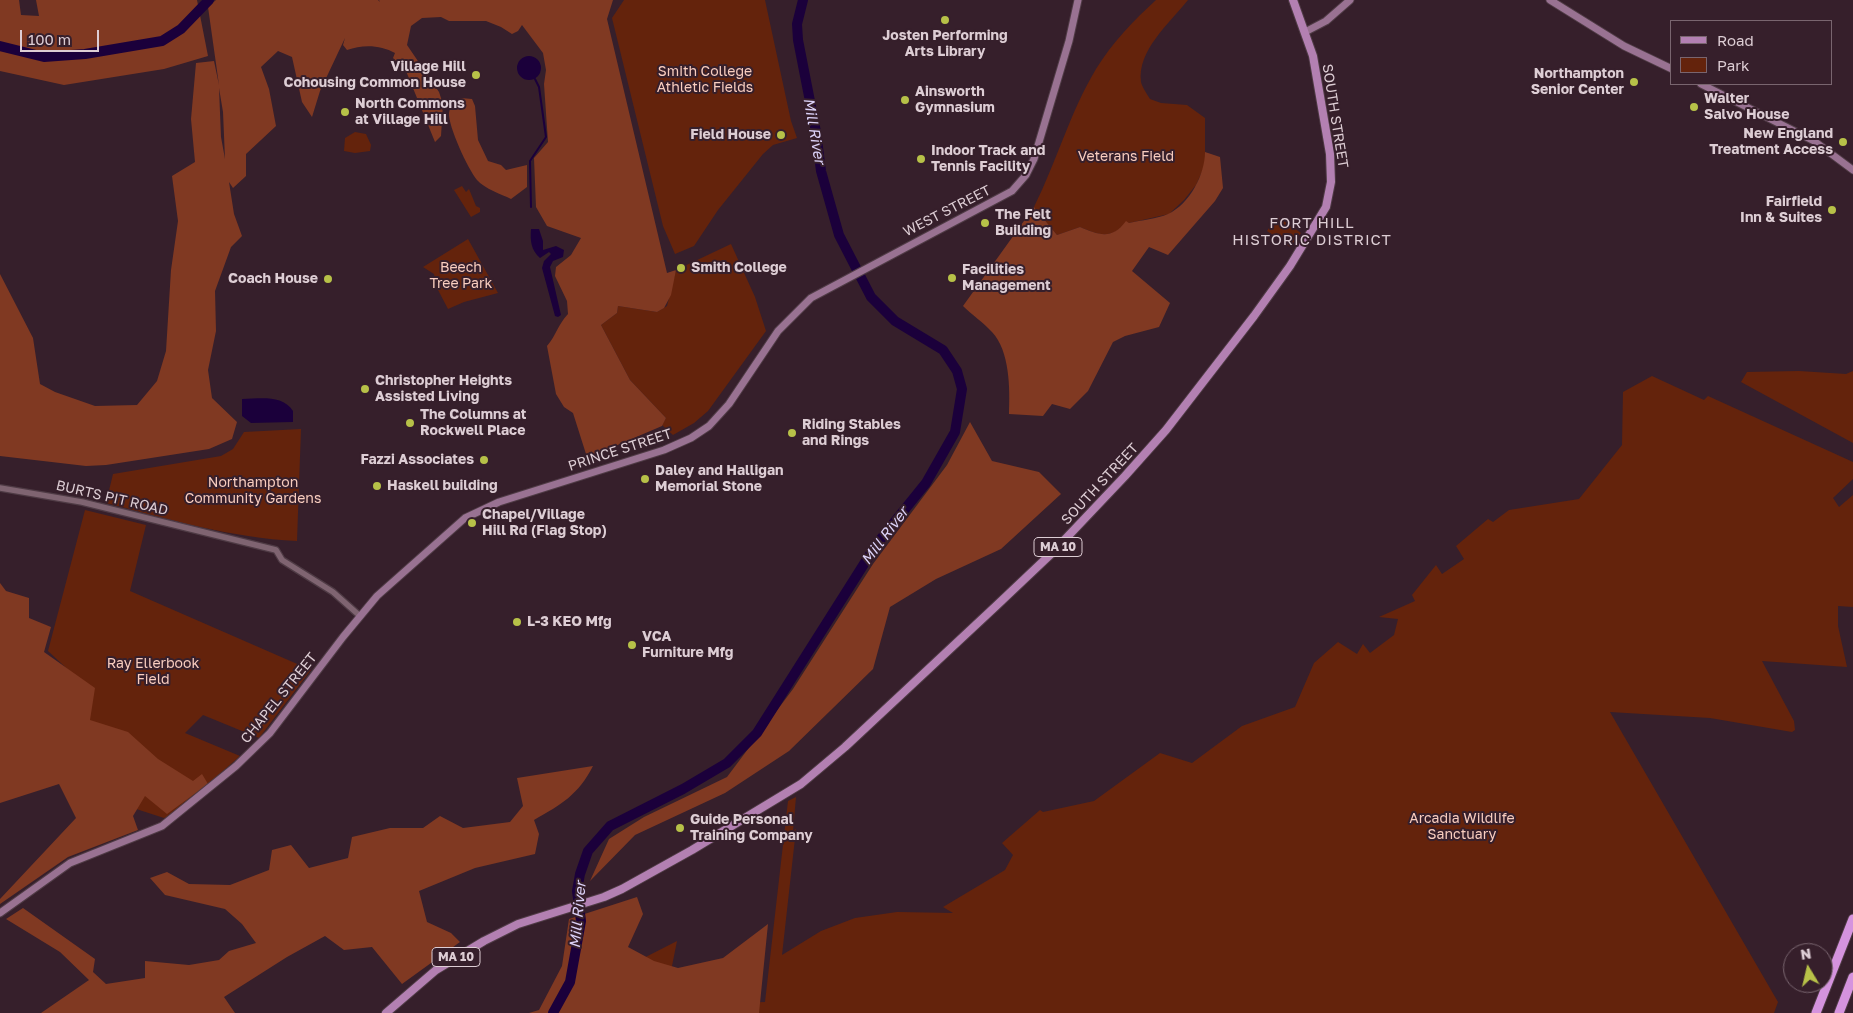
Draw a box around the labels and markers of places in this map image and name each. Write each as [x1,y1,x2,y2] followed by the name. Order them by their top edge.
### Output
[939,14,951,26] marker: Josten Performing Arts Library
[882,28,1008,60] place label: Josten Performing Arts Library
[284,59,466,92] place label: Village Hill Cohousing Common House
[1531,66,1624,98] place label: Northampton Senior Center
[470,69,482,81] marker: Village Hill Cohousing Common House
[1628,76,1640,88] marker: Northampton Senior Center
[915,84,995,116] place label: Ainsworth Gymnasium
[1704,91,1789,124] place label: Walter Salvo House
[899,94,911,106] marker: Ainsworth Gymnasium
[355,96,465,128] place label: North Commons at Village Hill
[1688,101,1700,113] marker: Walter Salvo House
[339,106,351,118] marker: North Commons at Village Hill
[1709,126,1833,158] place label: New England Treatment Access
[690,127,771,143] place label: Field House
[775,129,787,141] marker: Field House
[1837,136,1849,148] marker: New England Treatment Access
[931,143,1045,176] place label: Indoor Track and Tennis Facility
[915,153,927,165] marker: Indoor Track and Tennis Facility
[1740,194,1822,226] place label: Fairfield Inn & Suites
[1826,204,1838,216] marker: Fairfield Inn & Suites
[995,207,1051,240] place label: The Felt Building
[979,217,991,229] marker: The Felt Building
[691,260,787,276] place label: Smith College
[675,262,687,274] marker: Smith College
[962,262,1051,294] place label: Facilities Management
[228,271,318,287] place label: Coach House
[946,272,958,284] marker: Facilities Management
[322,273,334,285] marker: Coach House
[375,373,512,406] place label: Christopher Heights Assisted Living
[359,383,371,395] marker: Christopher Heights Assisted Living
[420,407,526,440] place label: The Columns at Rockwell Place
[404,417,416,429] marker: The Columns at Rockwell Place
[802,417,901,450] place label: Riding Stables and Rings
[786,427,798,439] marker: Riding Stables and Rings
[360,452,474,468] place label: Fazzi Associates
[478,454,490,466] marker: Fazzi Associates
[655,463,784,496] place label: Daley and Halligan Memorial Stone
[639,473,651,485] marker: Daley and Halligan Memorial Stone
[387,478,498,494] place label: Haskell building
[371,480,383,492] marker: Haskell building
[482,507,607,540] place label: Chapel/Village Hill Rd (Flag Stop)
[466,517,478,529] marker: Chapel/Village Hill Rd (Flag Stop)
[527,614,612,630] place label: L-3 KEO Mfg
[511,616,523,628] marker: L-3 KEO Mfg
[642,629,733,662] place label: VCA Furniture Mfg
[626,639,638,651] marker: VCA Furniture Mfg
[690,812,813,844] place label: Guide Personal Training Company
[674,822,686,834] marker: Guide Personal Training Company

